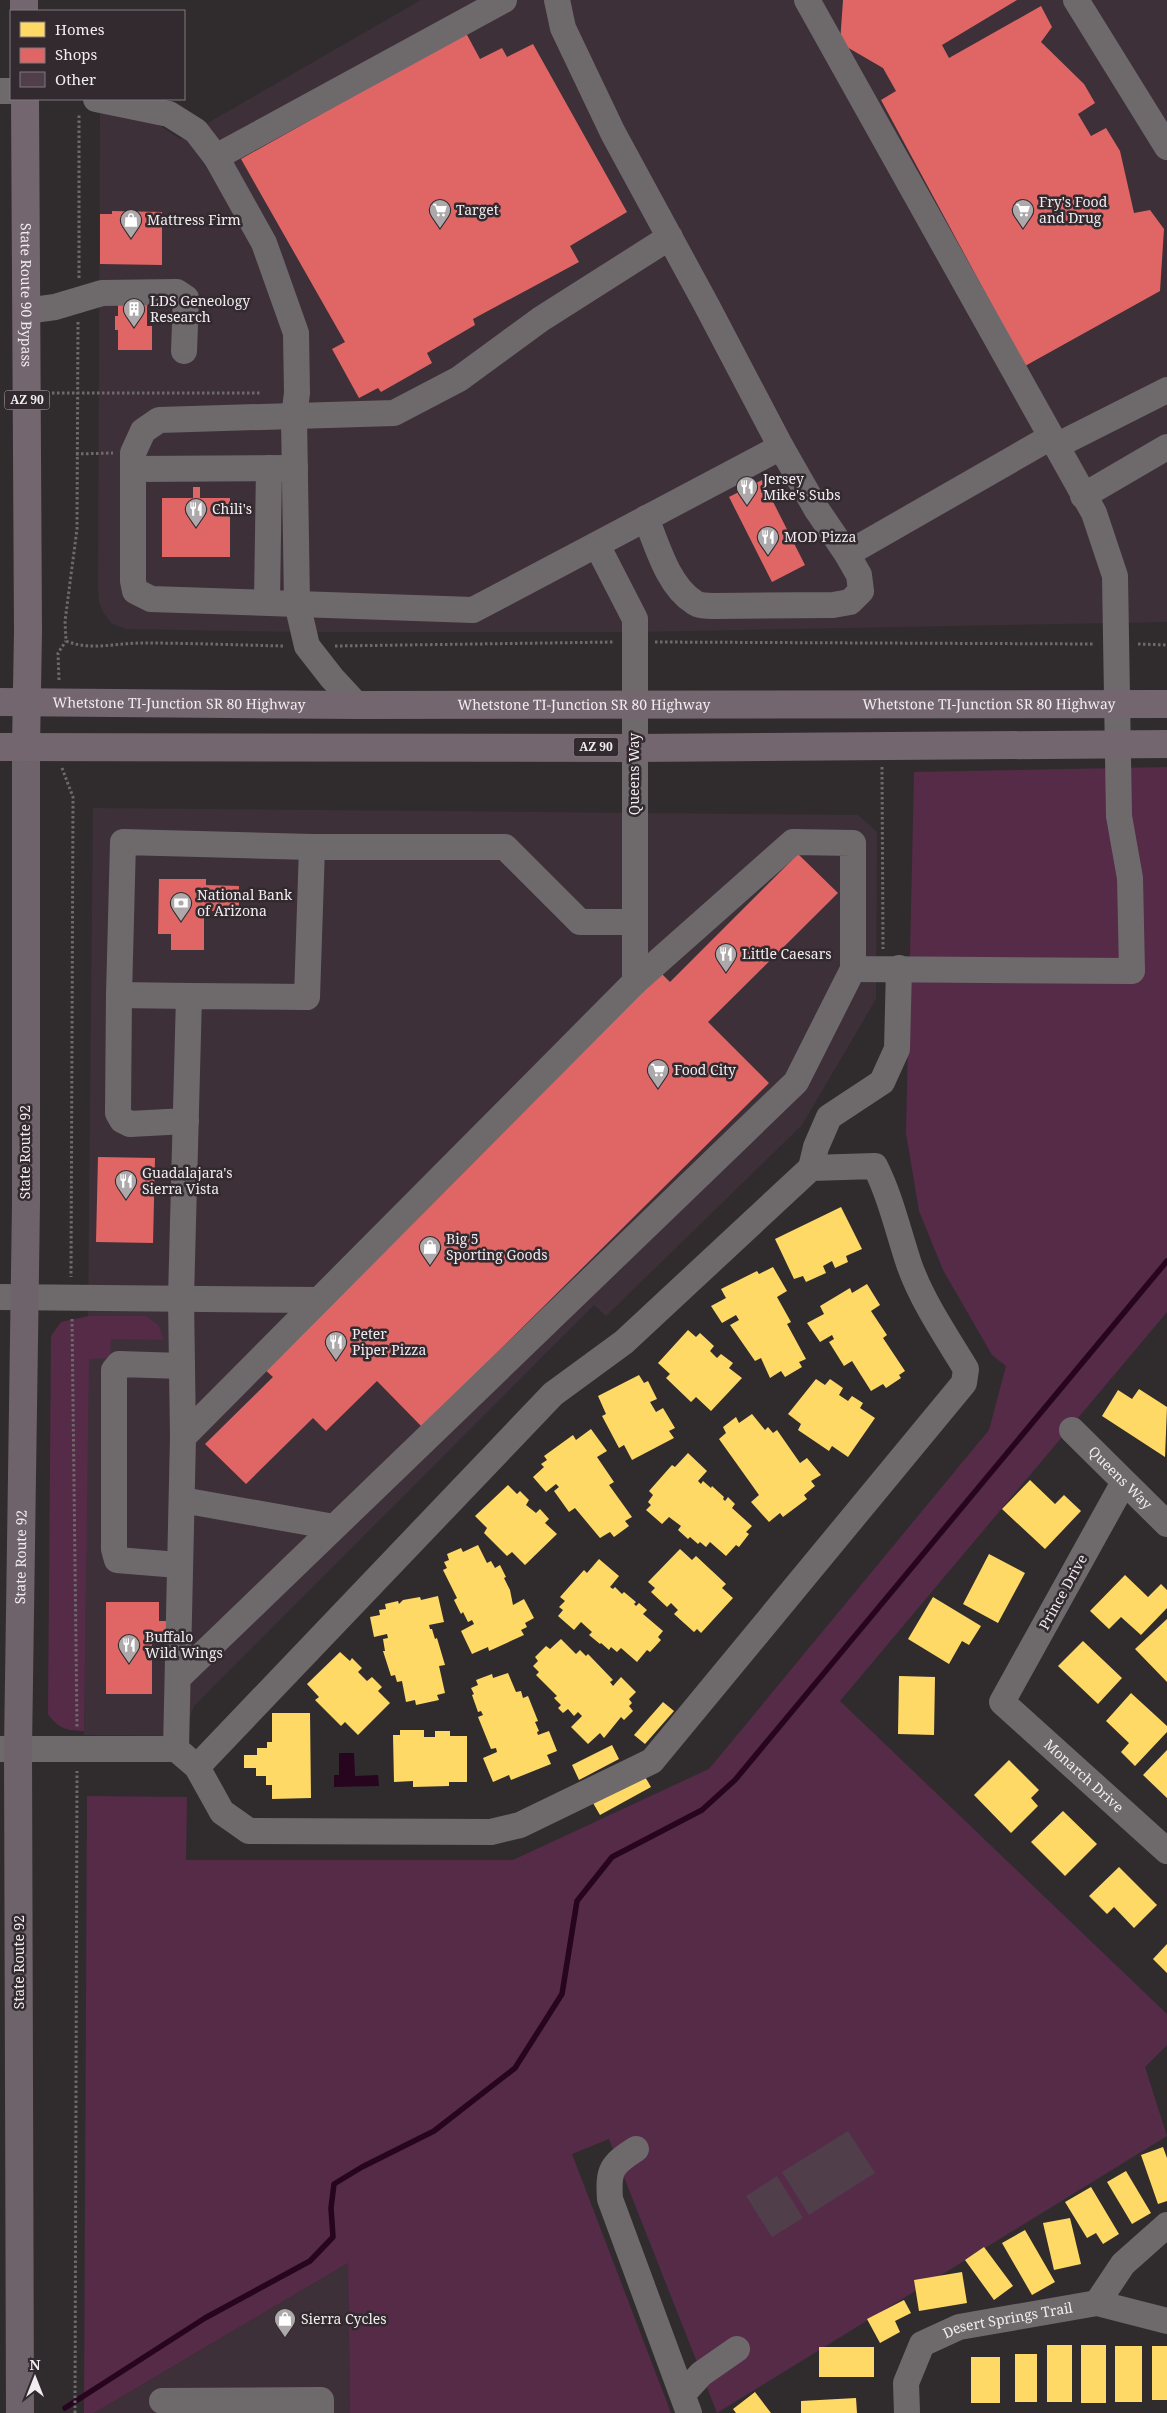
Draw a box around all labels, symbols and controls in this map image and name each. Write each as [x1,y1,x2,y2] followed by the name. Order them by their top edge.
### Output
[10,10,185,100] legend
[55,19,105,39] text: Homes
[55,44,98,64] text: Shops
[55,69,96,89] text: Other
[1039,192,1108,227] place label: Fry's Food and Drug
[428,198,452,229] supermarket icon: Target
[1011,198,1035,229] supermarket icon: Fry's Food and Drug
[456,200,499,219] place label: Target
[119,208,143,239] shop icon: Mattress Firm
[147,210,241,229] place label: Mattress Firm
[17,223,37,367] street label: State Route 90 Bypass
[150,291,250,326] place label: LDS Geneology Research
[122,297,146,328] building icon: LDS Geneology Research
[5,390,50,410] road number: AZ 90
[762,469,840,504] place label: Jersey Mike's Subs
[735,475,759,506] restaurant icon: Jersey Mike's Subs
[184,497,208,528] restaurant icon: Chili's
[212,499,252,518] place label: Chili's
[756,525,780,556] restaurant icon: MOD Pizza
[784,527,857,546] place label: MOD Pizza
[52,692,306,714] street label: Whetstone TI-Junction SR 80 Highway
[862,694,1116,713] street label: Whetstone TI-Junction SR 80 Highway
[457,695,711,714] street label: Whetstone TI-Junction SR 80 Highway
[624,733,643,815] street label: Queens Way
[574,738,618,756] road number: AZ 90
[197,885,293,920] place label: National Bank of Arizona
[169,891,193,922] bank icon: National Bank of Arizona
[714,942,738,973] restaurant icon: Little Caesars
[742,944,832,963] place label: Little Caesars
[646,1058,670,1089] supermarket icon: Food City
[674,1060,736,1079] place label: Food City
[15,1105,34,1199] street label: State Route 92
[142,1163,233,1198] place label: Guadalajara's Sierra Vista
[114,1169,138,1200] restaurant icon: Guadalajara's Sierra Vista
[446,1229,548,1264] place label: Big 5 Sporting Goods
[418,1235,442,1266] shop icon: Big 5 Sporting Goods
[352,1324,426,1359] place label: Peter Piper Pizza
[324,1330,348,1361] restaurant icon: Peter Piper Pizza
[1085,1442,1157,1513] street label: Queens Way
[10,1510,31,1604] street label: State Route 92
[1034,1551,1091,1633] street label: Prince Drive
[145,1627,223,1662] place label: Buffalo Wild Wings
[117,1633,141,1664] restaurant icon: Buffalo Wild Wings
[1040,1735,1128,1817] street label: Monarch Drive
[9,1915,28,2009] street label: State Route 92
[939,2297,1075,2342] street label: Desert Springs Trail
[273,2307,297,2338] shop icon: Sierra Cycles
[301,2309,387,2328] place label: Sierra Cycles
[10,2353,60,2403] north arrow
[29,2355,41,2374] text: N

